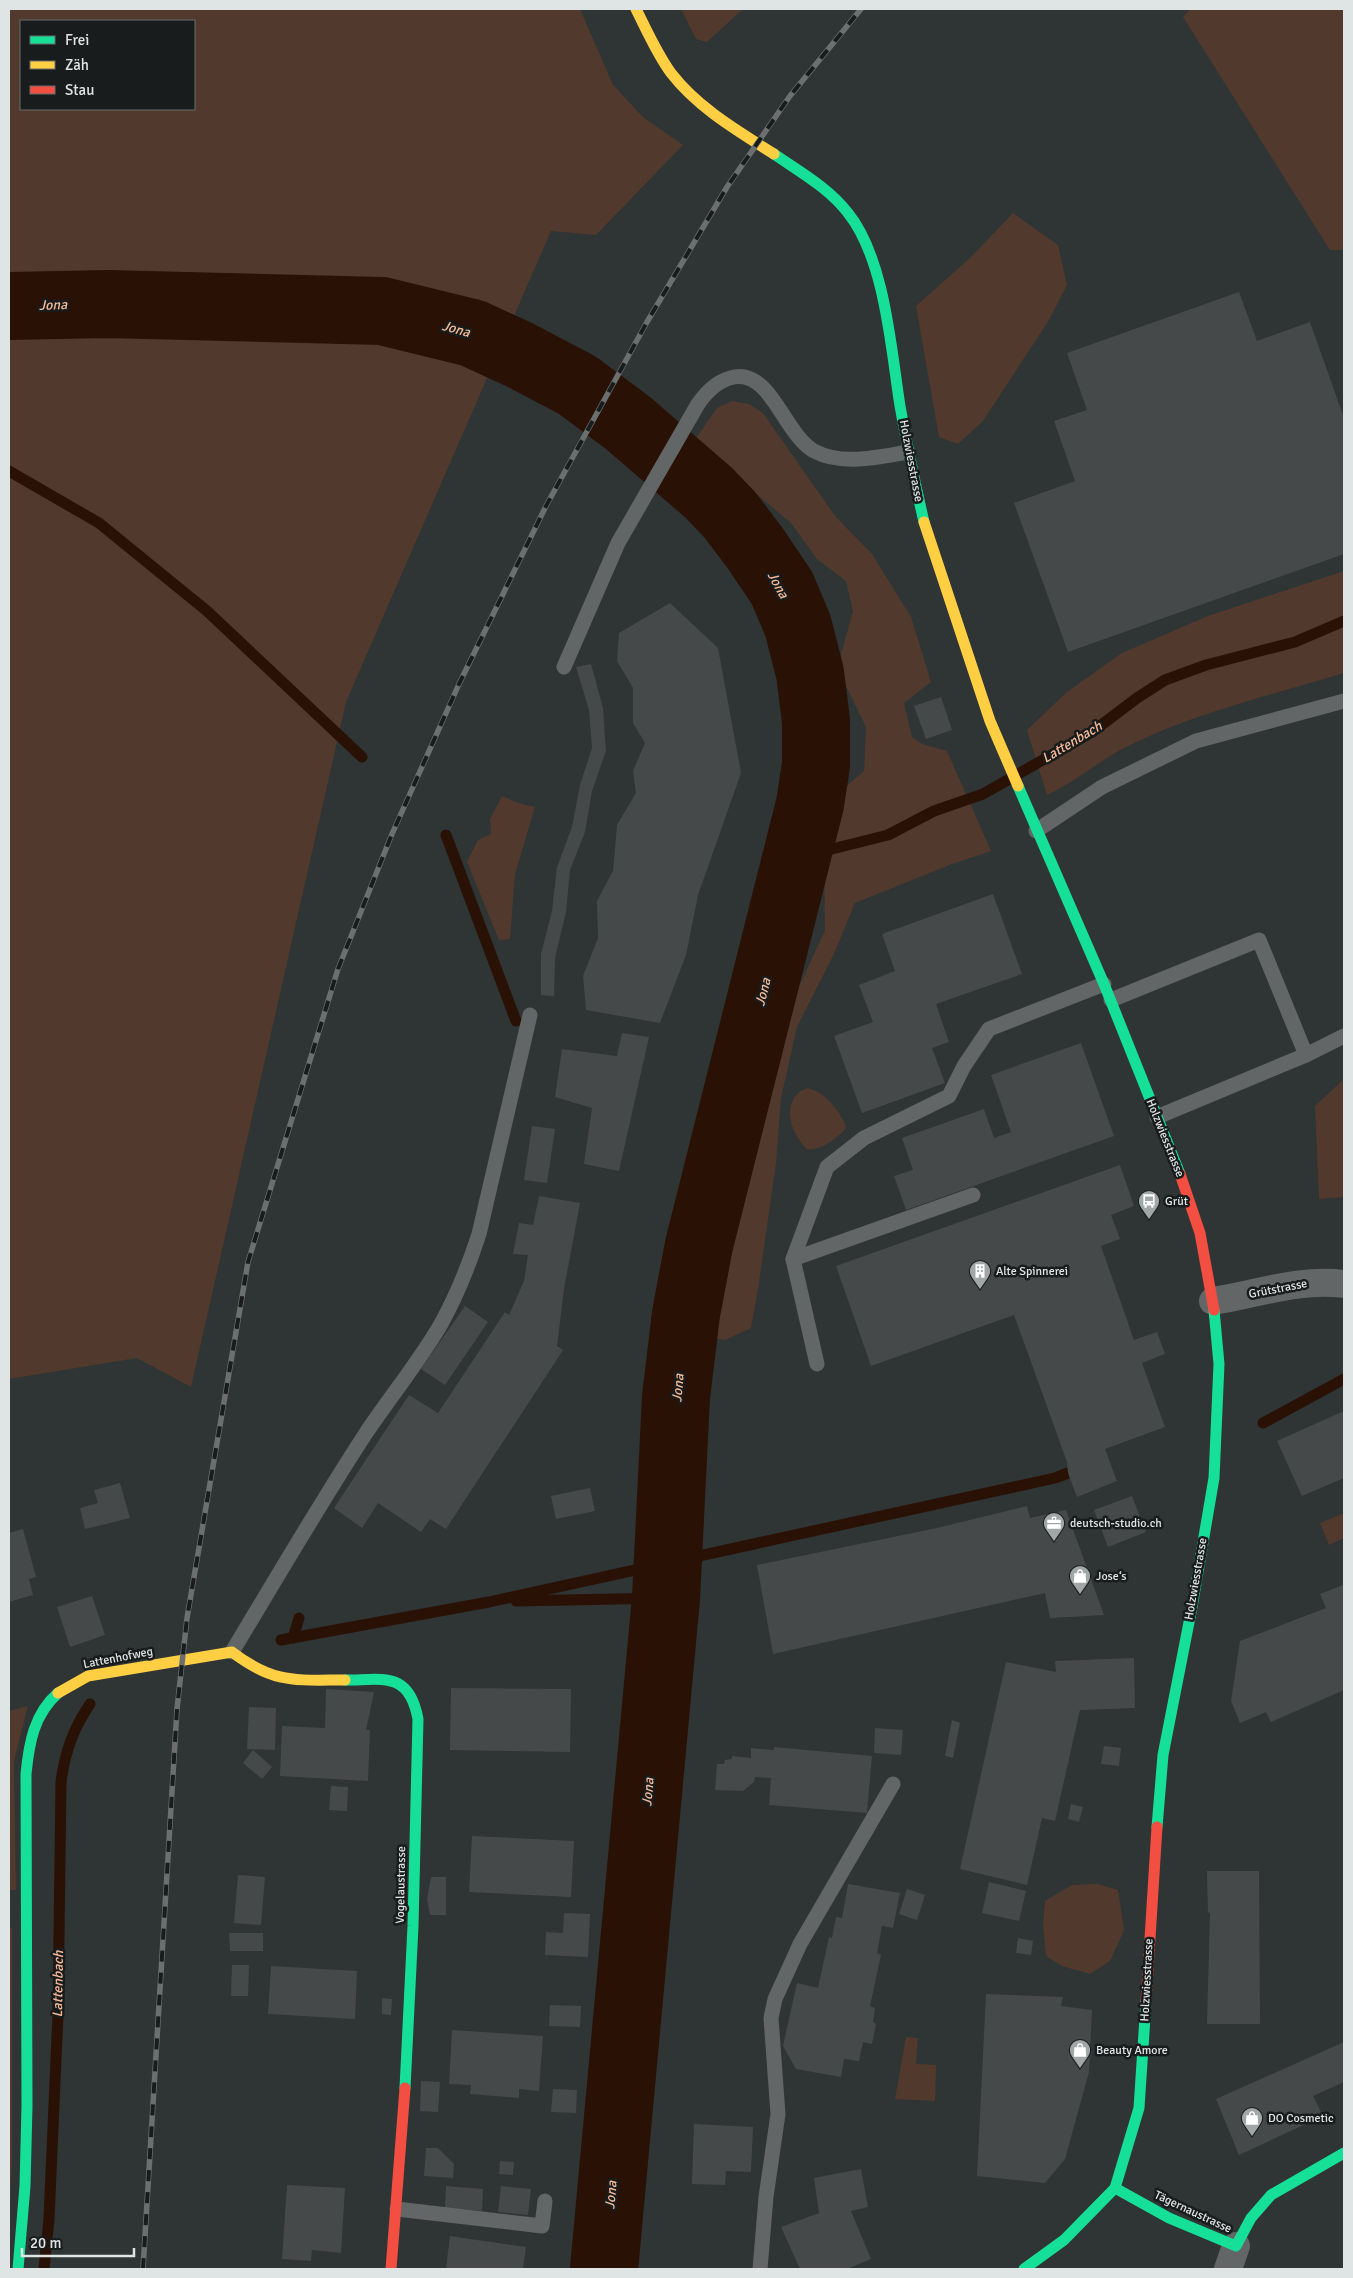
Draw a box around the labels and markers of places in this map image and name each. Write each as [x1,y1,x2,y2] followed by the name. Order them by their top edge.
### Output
[1137,1189,1161,1220] bus stop icon: Grüt
[1165,1194,1188,1209] place label: Grüt
[968,1259,992,1290] building icon: Alte Spinnerei
[996,1264,1068,1279] place label: Alte Spinnerei
[1042,1511,1066,1542] office icon: deutsch-studio.ch
[1070,1516,1162,1531] place label: deutsch-studio.ch
[1068,1564,1092,1595] shop icon: Jose‘s
[1096,1569,1127,1584] place label: Jose‘s
[1068,2038,1092,2069] shop icon: Beauty Amore
[1096,2043,1168,2058] place label: Beauty Amore
[1240,2106,1264,2137] shop icon: DO Cosmetic
[1268,2111,1334,2126] place label: DO Cosmetic

